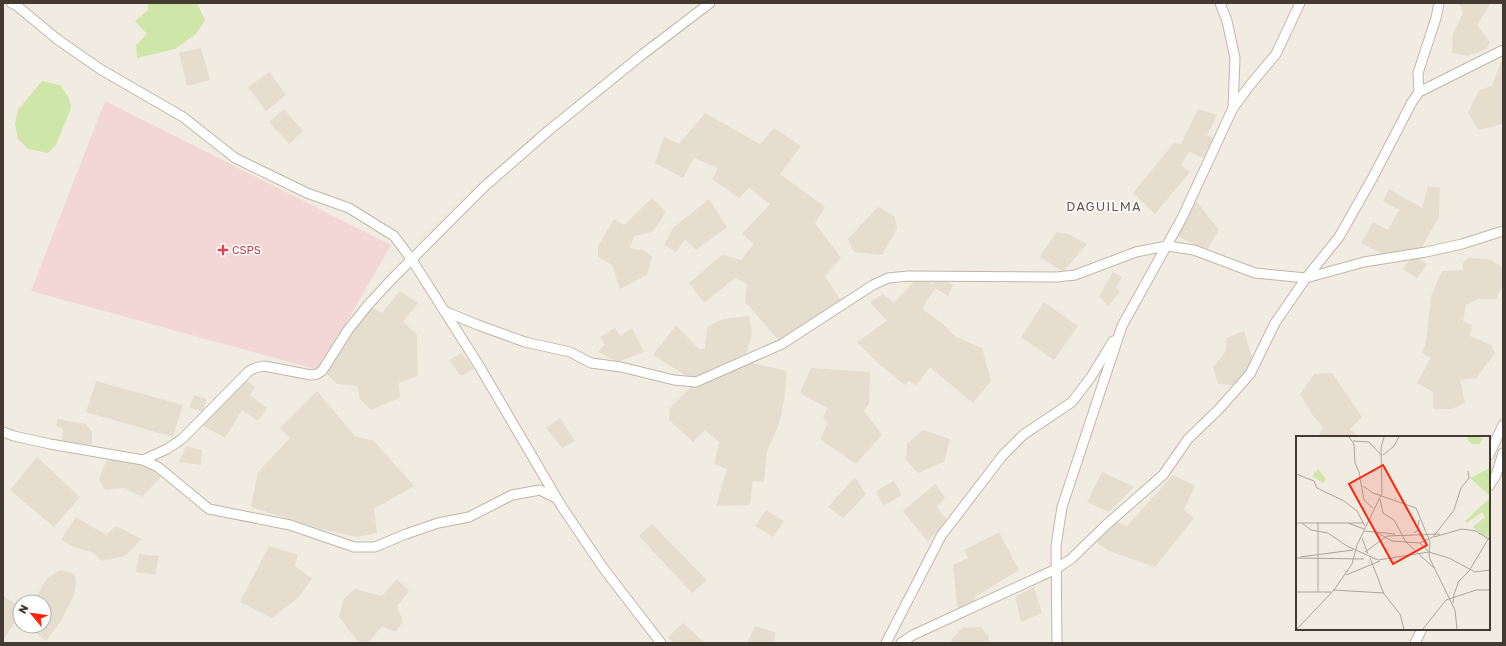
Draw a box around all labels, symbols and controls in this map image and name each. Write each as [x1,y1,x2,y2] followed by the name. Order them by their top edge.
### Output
[1066,198,1142,214] district label: DAGUILMA
[232,243,261,256] place label: CSPS
[217,244,229,256] marker: CSPS
[1296,436,1490,630] inset map
[12,594,52,634] north arrow
[15,602,31,616] text: N

